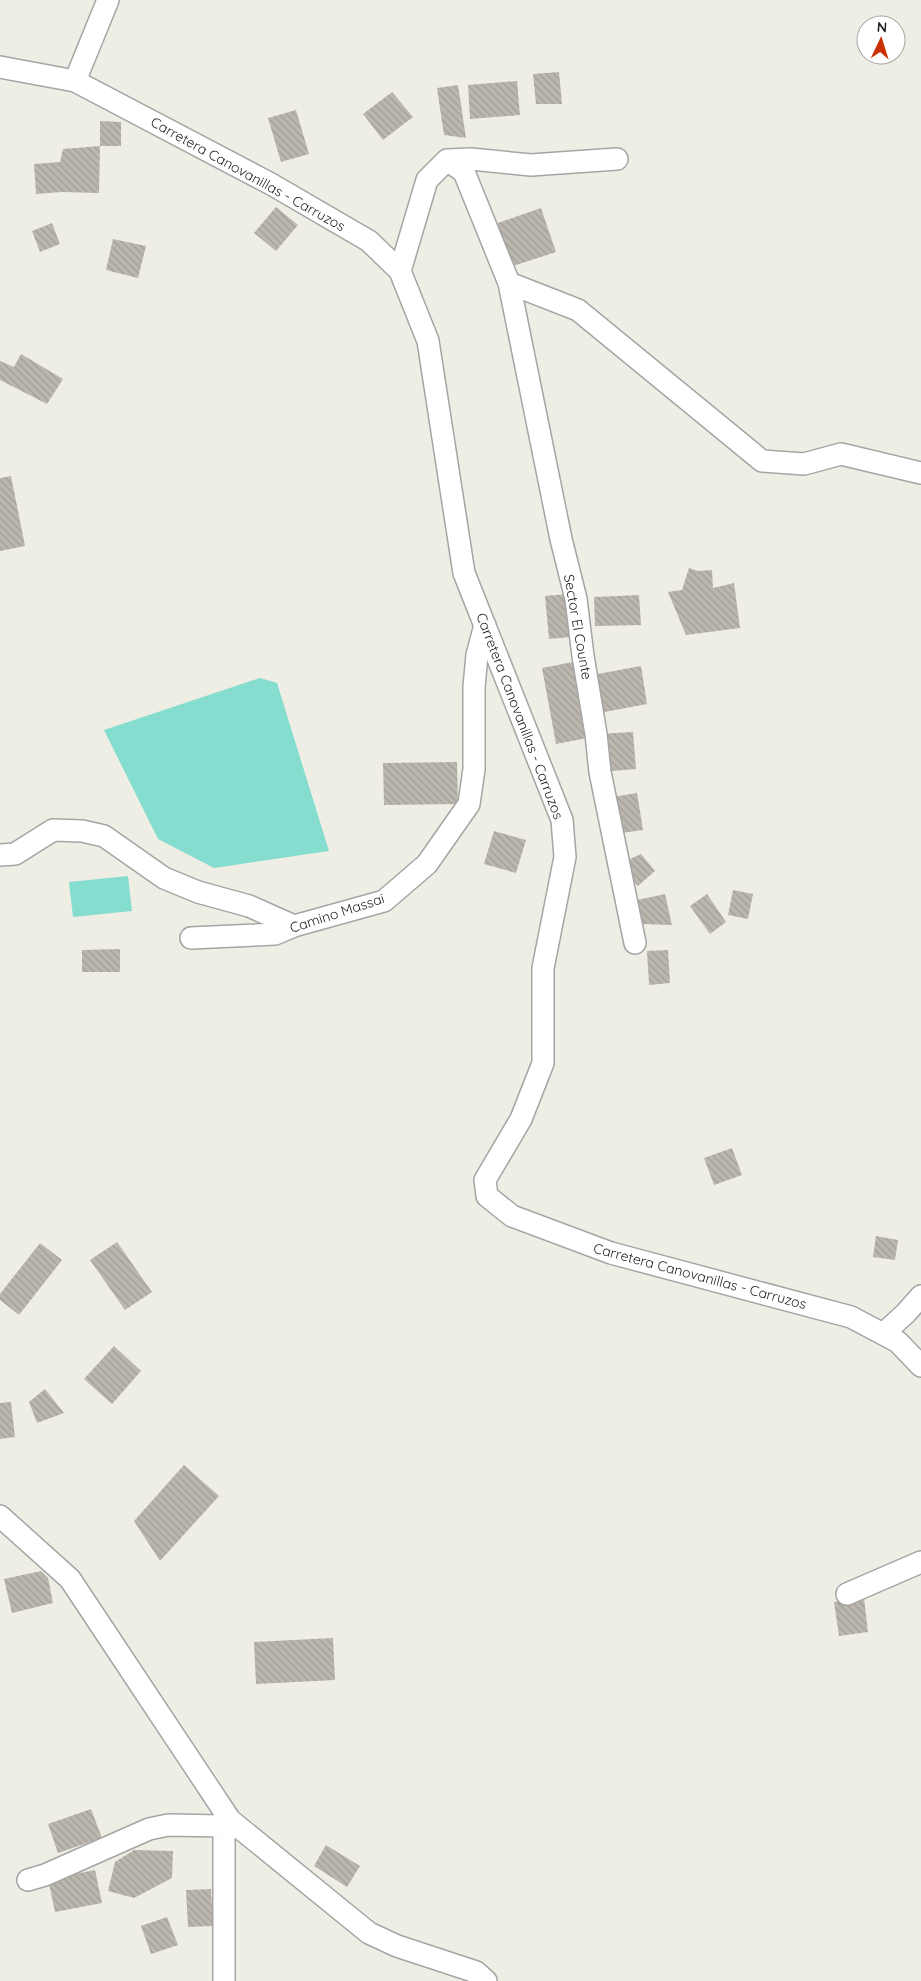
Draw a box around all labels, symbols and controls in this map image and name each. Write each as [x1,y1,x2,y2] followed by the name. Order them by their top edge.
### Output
[856,15,906,65] north arrow
[876,18,888,36] text: N
[148,113,348,235] street label: Carretera Canovanillas - Carruzos
[560,573,596,681] street label: Sector El Counte
[472,610,568,822] street label: Carretera Canovanillas - Carruzos
[287,889,387,937] street label: Camino Massai
[592,1239,808,1313] street label: Carretera Canovanillas - Carruzos

